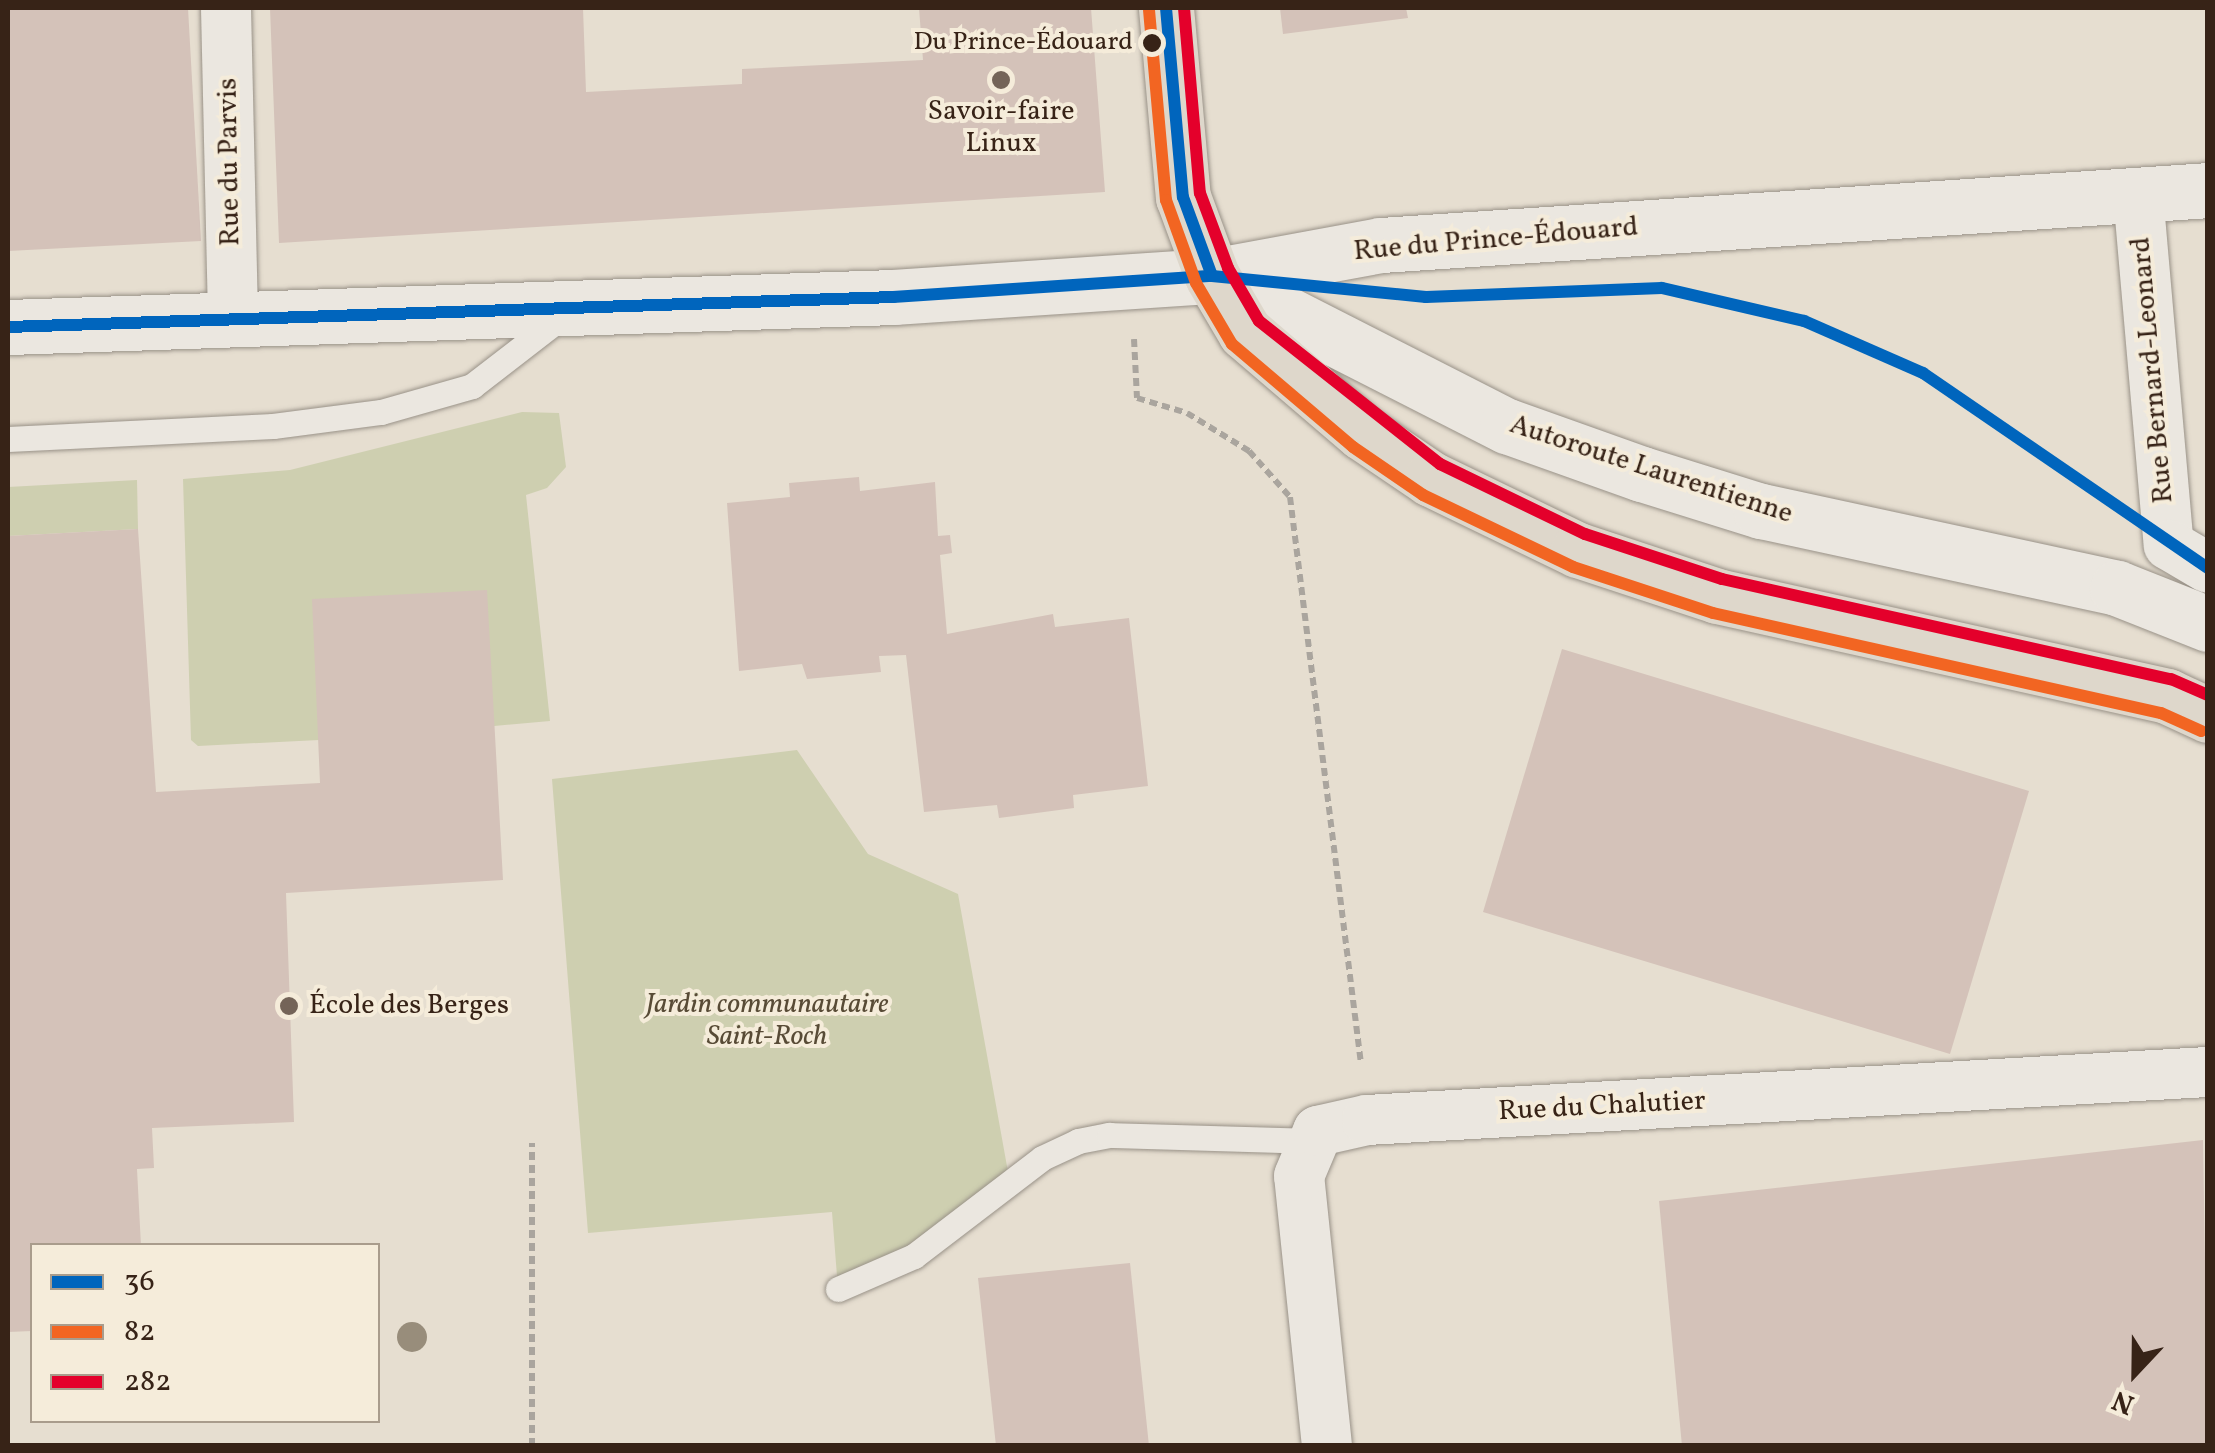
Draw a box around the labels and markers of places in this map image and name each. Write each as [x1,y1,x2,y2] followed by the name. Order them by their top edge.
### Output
[913,27,1133,59] place label: Du Prince-Édouard
[1142,33,1162,53] marker: Du Prince-Édouard
[990,69,1012,91] marker: Savoir-faire Linux
[928,95,1074,161] place label: Savoir-faire Linux
[309,989,509,1023] place label: École des Berges
[278,995,300,1017] marker: École des Berges

